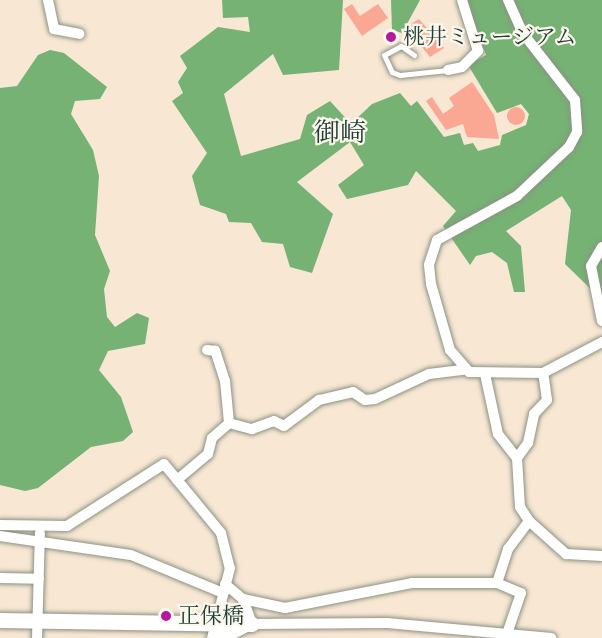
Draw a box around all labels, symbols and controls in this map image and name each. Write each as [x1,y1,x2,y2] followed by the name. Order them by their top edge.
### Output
[403,24,579,50] place label: 桃井ミュージアム
[384,30,398,44] marker: 桃井ミュージアム
[314,117,366,149] district label: 御崎
[178,603,244,629] place label: 正保橋
[159,609,173,623] marker: 正保橋

